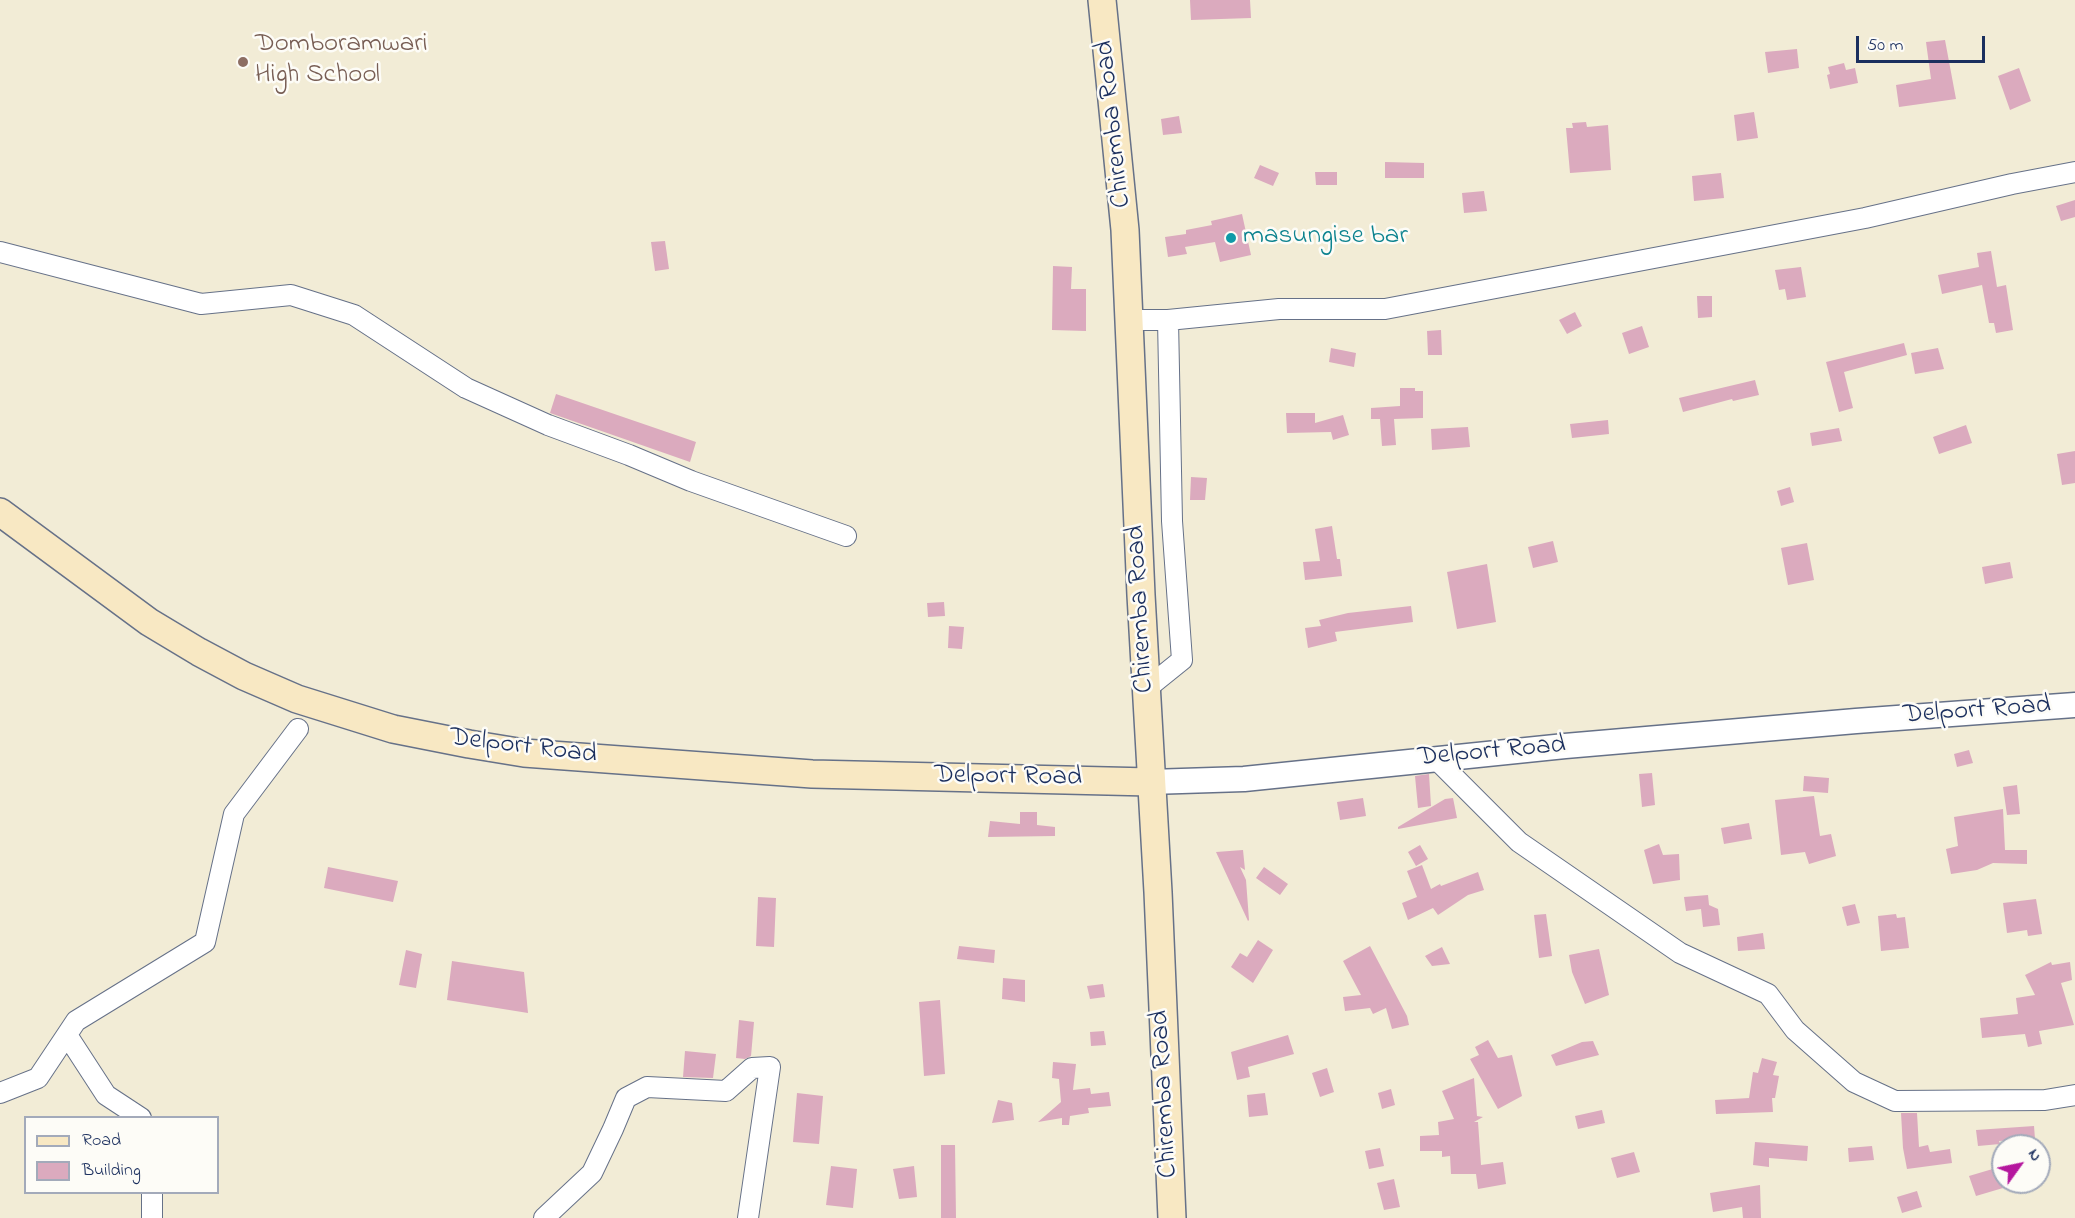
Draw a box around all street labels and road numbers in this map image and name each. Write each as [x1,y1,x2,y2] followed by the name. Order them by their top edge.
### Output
[1090,39,1140,209] street label: Chiremba Road
[1121,524,1163,694] street label: Chiremba Road
[1902,691,2052,733] street label: Delport Road
[448,723,598,773] street label: Delport Road
[1417,730,1567,776] street label: Delport Road
[934,761,1082,795] street label: Delport Road
[1145,1009,1187,1179] street label: Chiremba Road

